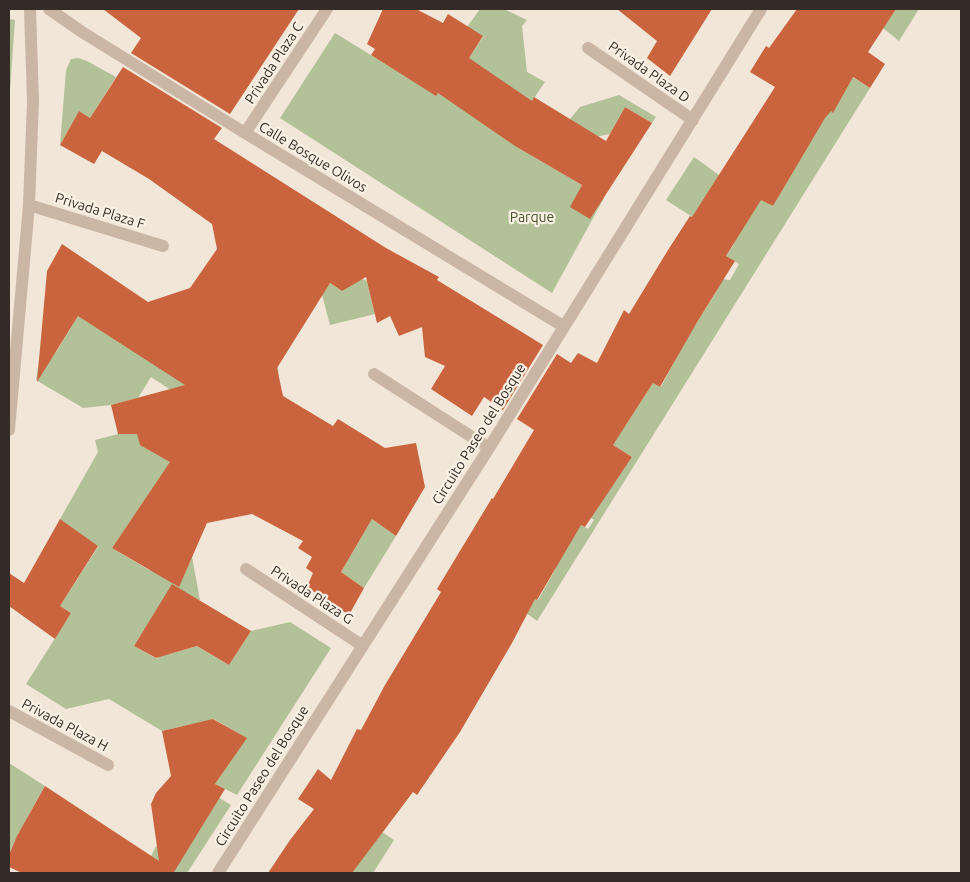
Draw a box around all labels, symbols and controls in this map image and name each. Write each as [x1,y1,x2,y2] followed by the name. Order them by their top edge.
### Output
[241,19,307,107] street label: Privada Plaza C
[605,38,693,106] street label: Privada Plaza D
[256,118,370,196] street label: Calle Bosque Olivos
[53,189,147,233] street label: Privada Plaza F
[510,209,554,225] park label: Parque
[429,361,529,507] street label: Circuito Paseo del Bosque
[268,562,356,628] street label: Privada Plaza G
[19,695,111,755] street label: Privada Plaza H
[212,703,312,849] street label: Circuito Paseo del Bosque

